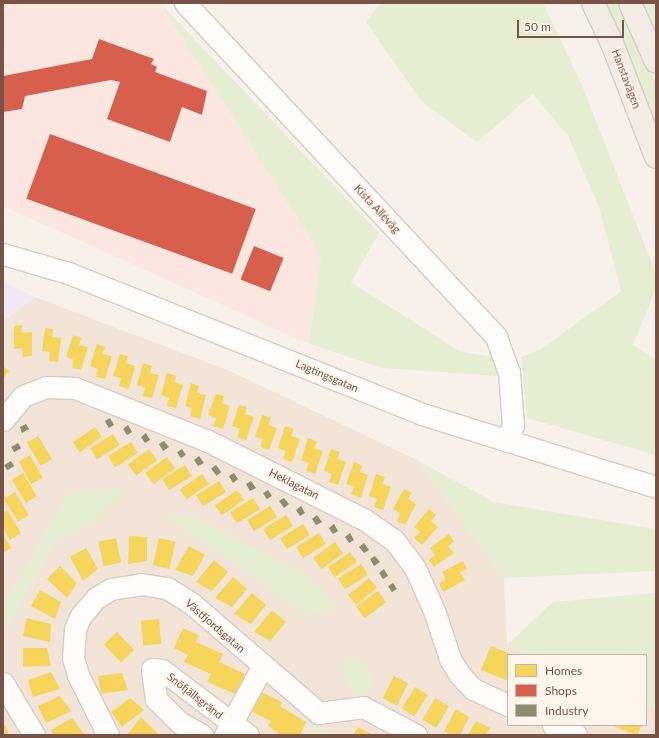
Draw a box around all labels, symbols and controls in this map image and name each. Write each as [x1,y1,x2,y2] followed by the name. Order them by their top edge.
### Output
[519,12,626,38] scale bar
[524,19,551,34] text: 50 m
[609,47,643,111] street label: Hanstavägen
[351,182,403,236] street label: Kista Alléväg
[294,357,360,395] street label: Lagtingsgatan
[267,466,321,502] street label: Heklagatan
[182,597,248,655] street label: Västfjordsgatan
[507,654,647,726] legend
[545,663,582,678] text: Homes
[164,670,226,722] street label: Snöfjällsgränd
[545,683,577,698] text: Shops
[545,703,588,718] text: Industry

